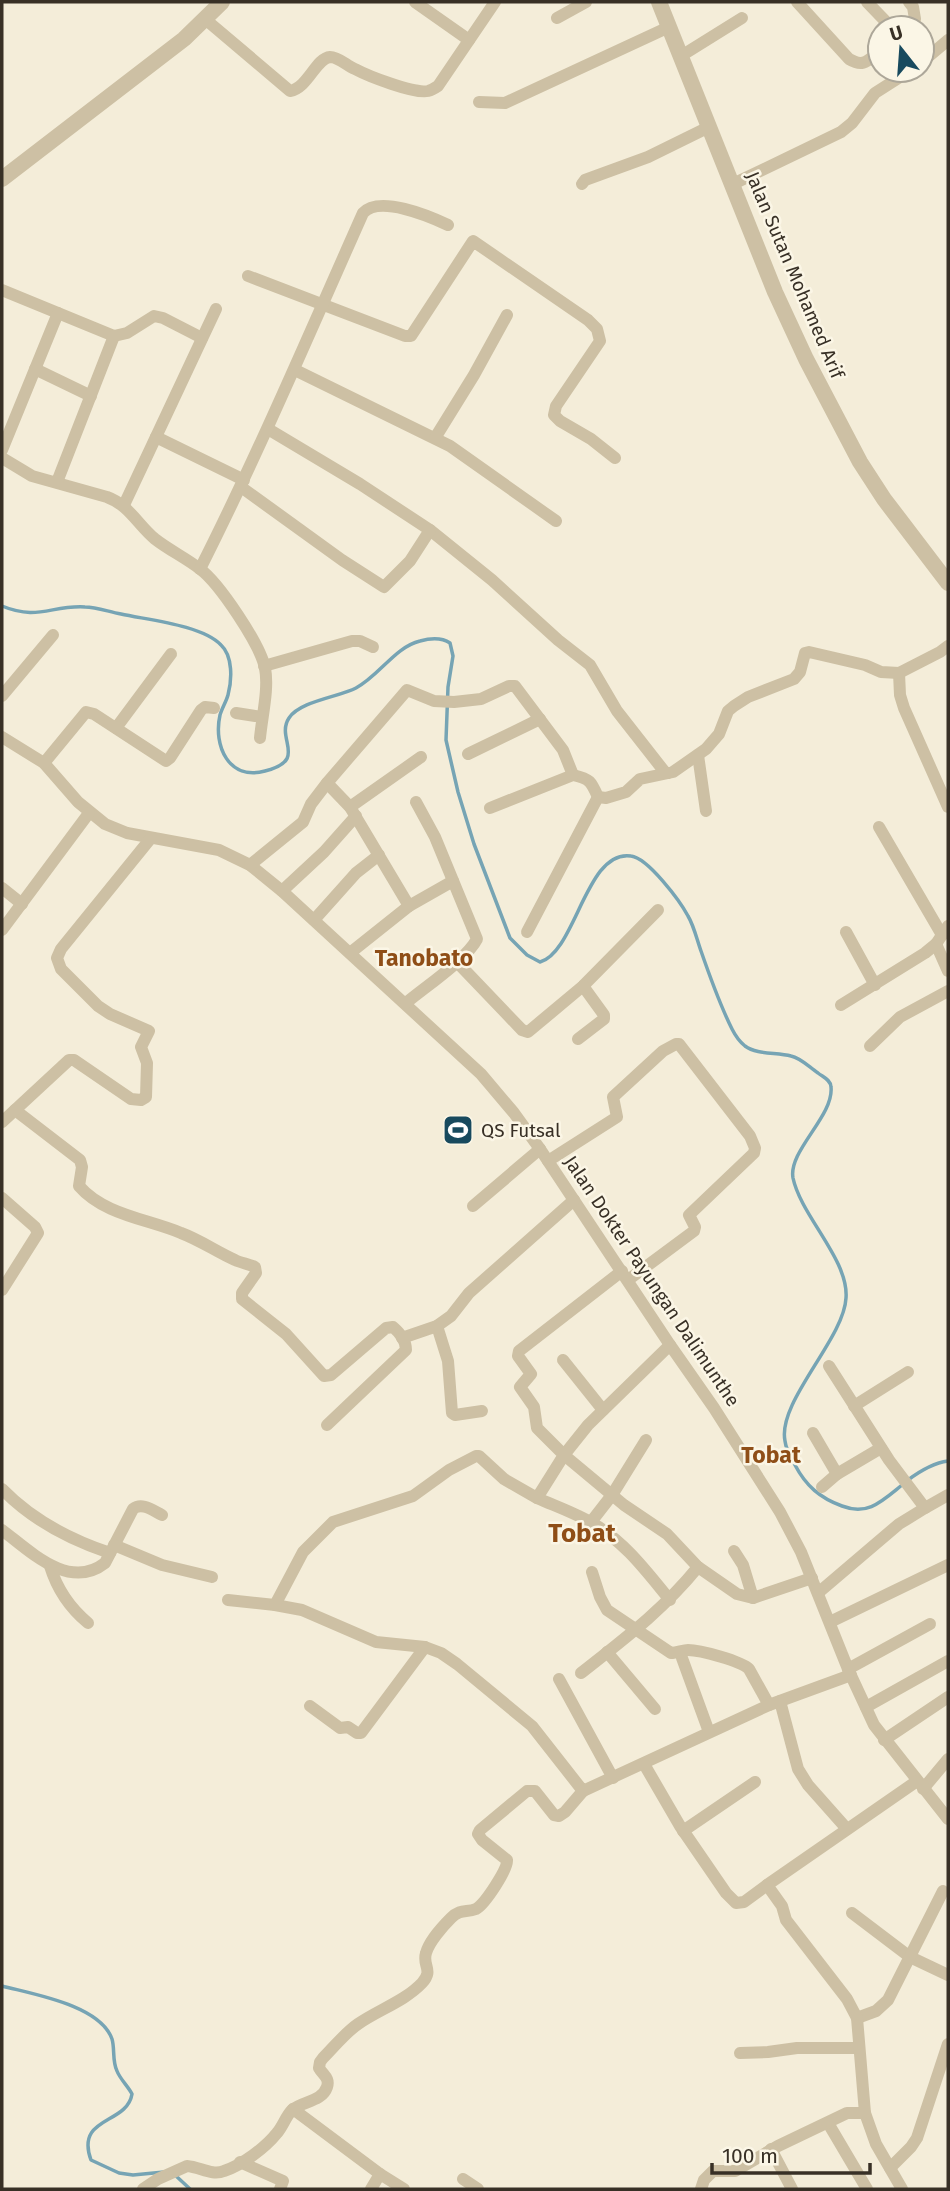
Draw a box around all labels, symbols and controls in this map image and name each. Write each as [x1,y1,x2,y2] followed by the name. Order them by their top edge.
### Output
[866,14,936,84] north arrow
[887,20,905,46] text: U
[741,168,850,384] street label: Jalan Sutan Mohamed Arif
[375,944,473,972] district label: Tanobato
[441,1113,475,1147] sports icon: QS Futsal
[481,1119,561,1142] place label: QS Futsal
[559,1151,745,1411] street label: Jalan Dokter Payungan Dalimunthe
[741,1441,802,1469] district label: Tobat
[548,1518,617,1549] district label: Tobat
[712,2132,870,2176] scale bar
[722,2143,778,2169] text: 100 m

